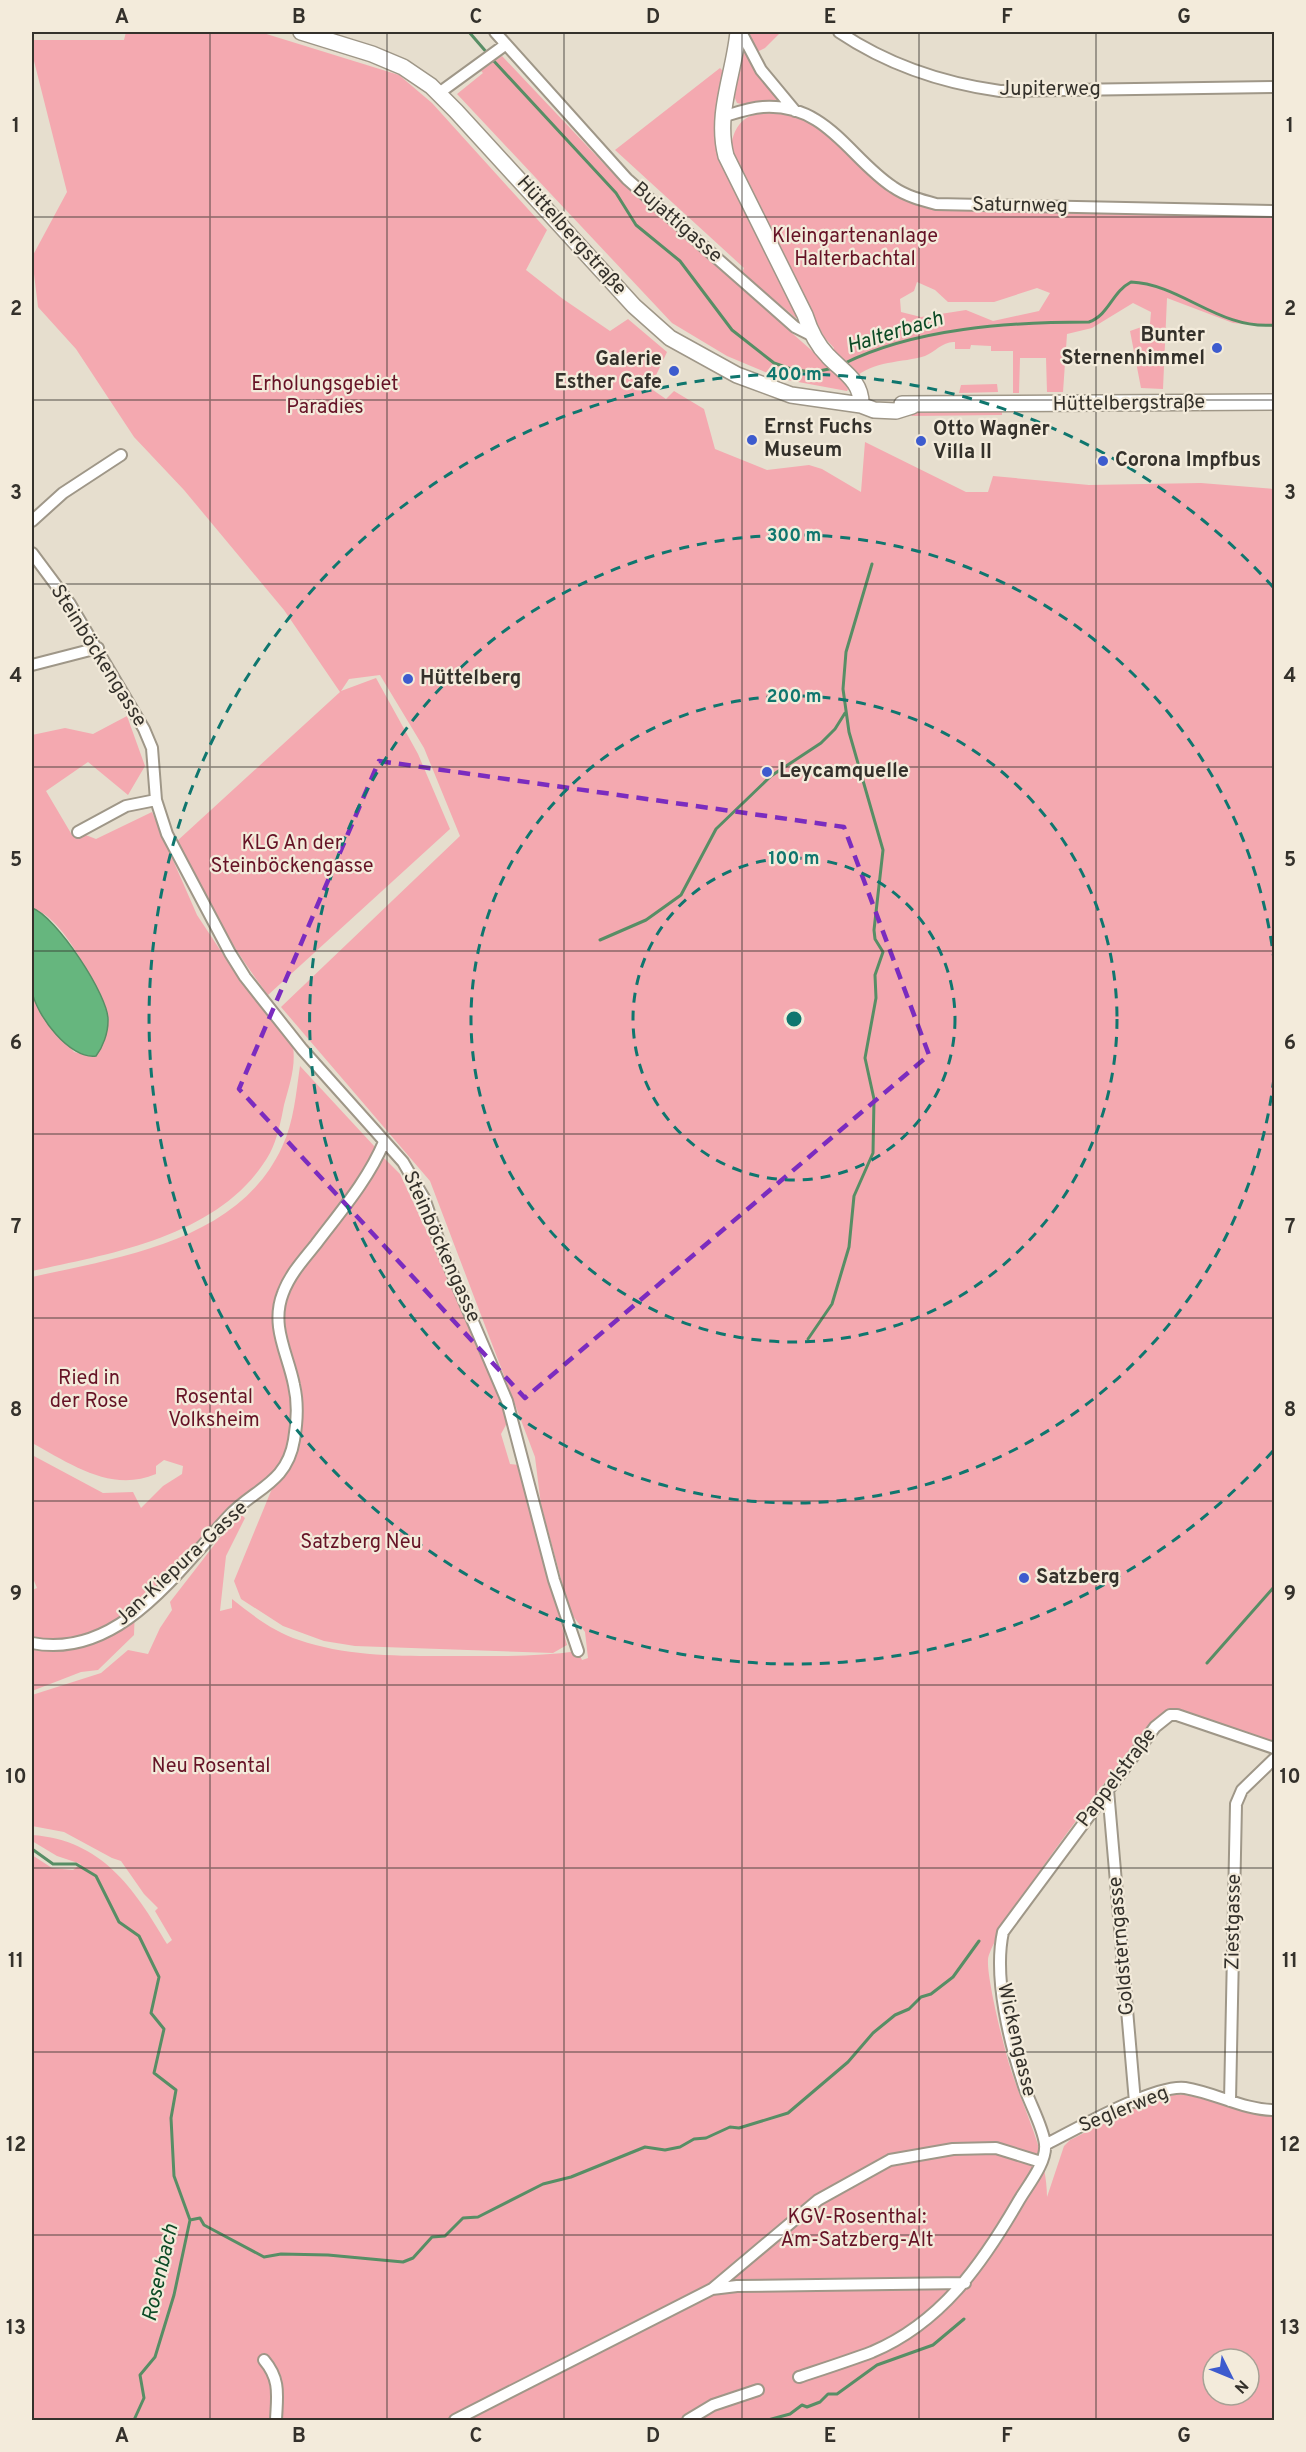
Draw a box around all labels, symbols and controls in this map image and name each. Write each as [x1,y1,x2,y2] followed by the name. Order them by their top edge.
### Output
[115,5,129,31] text: A
[292,5,306,31] text: B
[470,5,482,31] text: C
[646,5,660,31] text: D
[824,5,836,31] text: E
[1001,5,1013,31] text: F
[1177,5,1191,31] text: G
[999,77,1101,103] street label: Jupiterweg
[12,114,20,140] text: 1
[1286,114,1294,140] text: 1
[510,171,632,301] street label: Hüttelbergstraße
[627,177,727,269] street label: Bujattigasse
[972,192,1068,220] street label: Saturnweg
[772,224,938,273] park label: Kleingartenanlage Halterbachtal
[10,297,22,323] text: 2
[1284,297,1296,323] text: 2
[843,305,947,360] water label: Halterbach
[1061,323,1206,372] place label: Bunter Sternenhimmel
[1210,341,1224,355] marker: Bunter Sternenhimmel
[555,347,662,396] place label: Galerie Esther Cafe
[667,364,681,378] marker: Galerie Esther Cafe
[766,364,822,387] text: 400 m
[251,372,399,421] park label: Erholungsgebiet Paradies
[1052,390,1206,418] street label: Hüttelbergstraße
[764,415,873,464] place label: Ernst Fuchs Museum
[933,417,1051,466] place label: Otto Wagner Villa II
[745,433,759,447] marker: Ernst Fuchs Museum
[914,434,928,448] marker: Otto Wagner Villa II
[1115,448,1261,474] place label: Corona Impfbus
[1096,454,1110,468] marker: Corona Impfbus
[10,481,22,507] text: 3
[1284,481,1296,507] text: 3
[767,525,821,548] text: 300 m
[44,580,152,732] street label: Steinböckengasse
[10,664,22,690] text: 4
[1284,664,1296,690] text: 4
[420,666,521,692] place label: Hüttelberg
[401,672,415,686] marker: Hüttelberg
[766,686,822,709] text: 200 m
[779,759,909,785] place label: Leycamquelle
[760,765,774,779] marker: Leycamquelle
[210,831,374,880] park label: KLG An der Steinböckengasse
[10,848,22,874] text: 5
[768,848,820,871] text: 100 m
[1284,848,1296,874] text: 5
[784,1009,804,1029] centre of rings
[10,1031,22,1057] text: 6
[1284,1031,1296,1057] text: 6
[396,1167,486,1327] street label: Steinböckengasse
[11,1215,21,1241] text: 7
[1285,1215,1295,1241] text: 7
[50,1366,128,1415] park label: Ried in der Rose
[168,1385,260,1434] park label: Rosental Volksheim
[10,1398,22,1424] text: 8
[1284,1398,1296,1424] text: 8
[110,1496,254,1632] street label: Jan-Kiepura-Gasse
[300,1530,422,1556] park label: Satzberg Neu
[1036,1565,1120,1591] place label: Satzberg
[1017,1571,1031,1585] marker: Satzberg
[10,1582,22,1608] text: 9
[1284,1582,1296,1608] text: 9
[1071,1723,1163,1833] street label: Pappelstraße
[152,1754,270,1780] park label: Neu Rosental
[5,1765,27,1791] text: 10
[1279,1765,1301,1791] text: 10
[1220,1874,1248,1970] street label: Ziestgasse
[1103,1875,1141,2017] street label: Goldsterngasse
[8,1949,24,1975] text: 11
[1282,1949,1298,1975] text: 11
[990,1981,1042,2099] street label: Wickengasse
[1075,2080,1173,2140] street label: Seglerweg
[6,2133,26,2159] text: 12
[1280,2133,1300,2159] text: 12
[780,2205,934,2254] park label: KGV-Rosenthal: Am-Satzberg-Alt
[137,2221,185,2324] water label: Rosenbach
[6,2316,26,2342] text: 13
[1280,2316,1300,2342] text: 13
[1201,2347,1261,2407] north arrow
[1229,2375,1252,2397] text: N
[115,2424,129,2450] text: A
[292,2424,306,2450] text: B
[470,2424,482,2450] text: C
[646,2424,660,2450] text: D
[824,2424,836,2450] text: E
[1001,2424,1013,2450] text: F
[1177,2424,1191,2450] text: G

